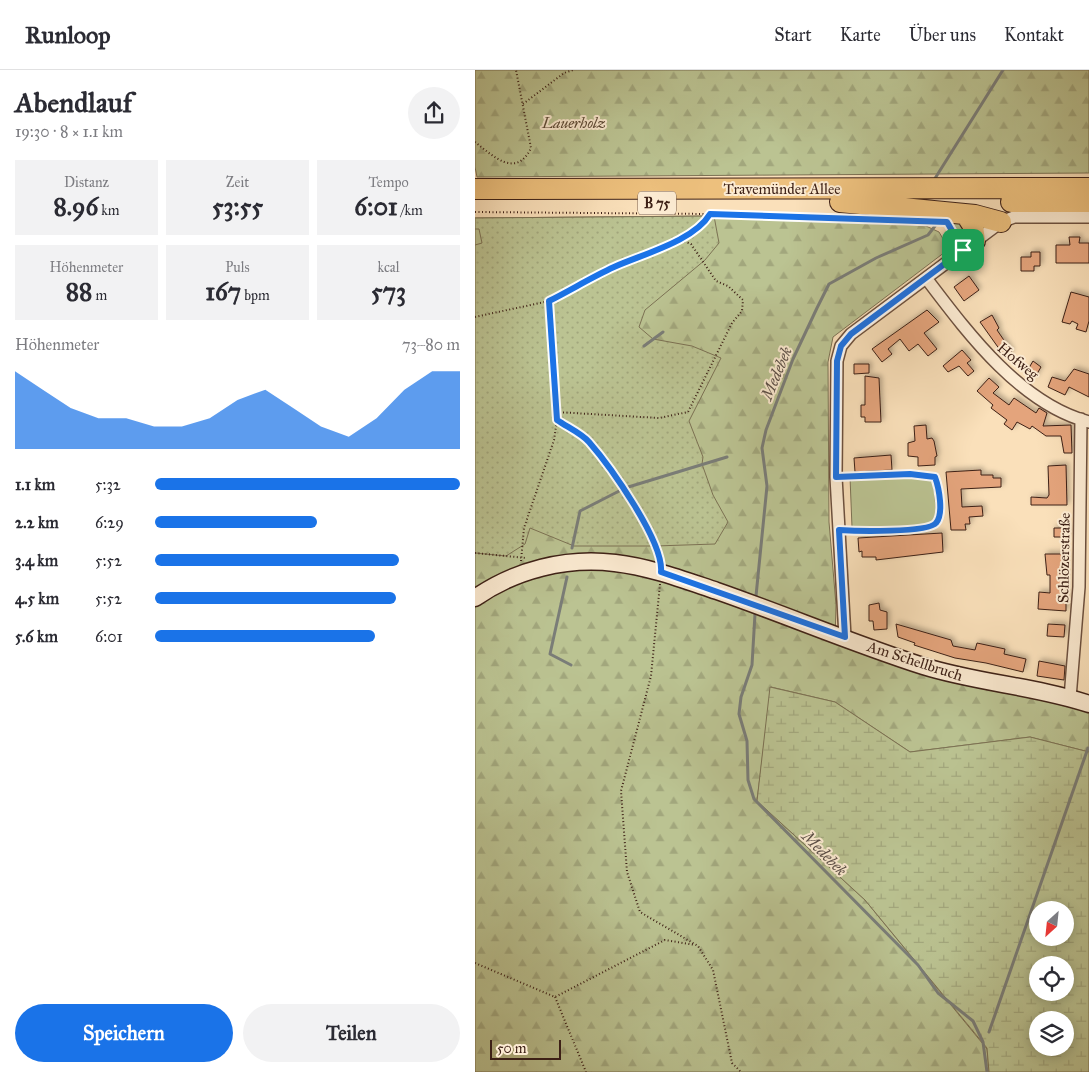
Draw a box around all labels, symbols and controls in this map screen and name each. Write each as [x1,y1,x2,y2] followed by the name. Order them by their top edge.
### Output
[25,20,110,50] text: Runloop
[774,24,812,46] text: Start
[840,24,881,46] text: Karte
[909,24,976,46] text: Über uns
[1004,24,1064,46] text: Kontakt
[15,85,132,120] text: Abendlauf
[408,87,460,139] button: share
[541,114,606,132] park label: Lauerholz
[15,122,123,141] text: 19:30 · 8 × 1.1 km
[64,174,109,191] text: Distanz
[226,174,249,191] text: Zeit
[368,174,409,191] text: Tempo
[724,180,840,198] street label: Travemünder Allee
[53,191,98,222] text: 8.96
[212,191,263,222] text: 53:55
[354,191,398,222] text: 6:01
[638,192,676,214] road number: B 75
[98,202,120,219] text: km
[398,202,423,219] text: /km
[942,229,984,271] pin
[949,236,977,264] icon: arrive
[50,259,123,276] text: Höhenmeter
[225,259,250,276] text: Puls
[377,259,400,276] text: kcal
[66,276,92,307] text: 88
[205,276,241,307] text: 167
[371,276,406,307] text: 573
[92,287,107,304] text: m
[241,287,270,304] text: bpm
[15,335,99,354] text: Höhenmeter
[402,335,460,354] text: 73–80 m
[994,339,1043,384] street label: Hofweg
[756,344,796,404] water label: Medebek
[15,475,55,494] text: 1.1 km
[95,475,121,494] text: 5:32
[15,513,59,532] text: 2.2 km
[95,513,124,532] text: 6:29
[1054,513,1074,603] street label: Schlözerstraße
[15,551,58,570] text: 3.4 km
[95,551,122,570] text: 5:52
[15,589,59,608] text: 4.5 km
[95,589,122,608] text: 5:52
[15,627,58,646] text: 5.6 km
[95,627,123,646] text: 6:01
[864,637,966,685] street label: Am Schellbruch
[797,826,851,880] water label: Medebek
[1029,901,1074,946] north arrow
[1029,901,1074,1056] map controls
[1029,956,1074,1001] button: locate
[15,1004,233,1062] button: Speichern
[243,1004,460,1062] button: Teilen
[1029,1011,1074,1056] button: layers
[490,1037,561,1060] scale bar
[497,1040,526,1057] text: 50 m

